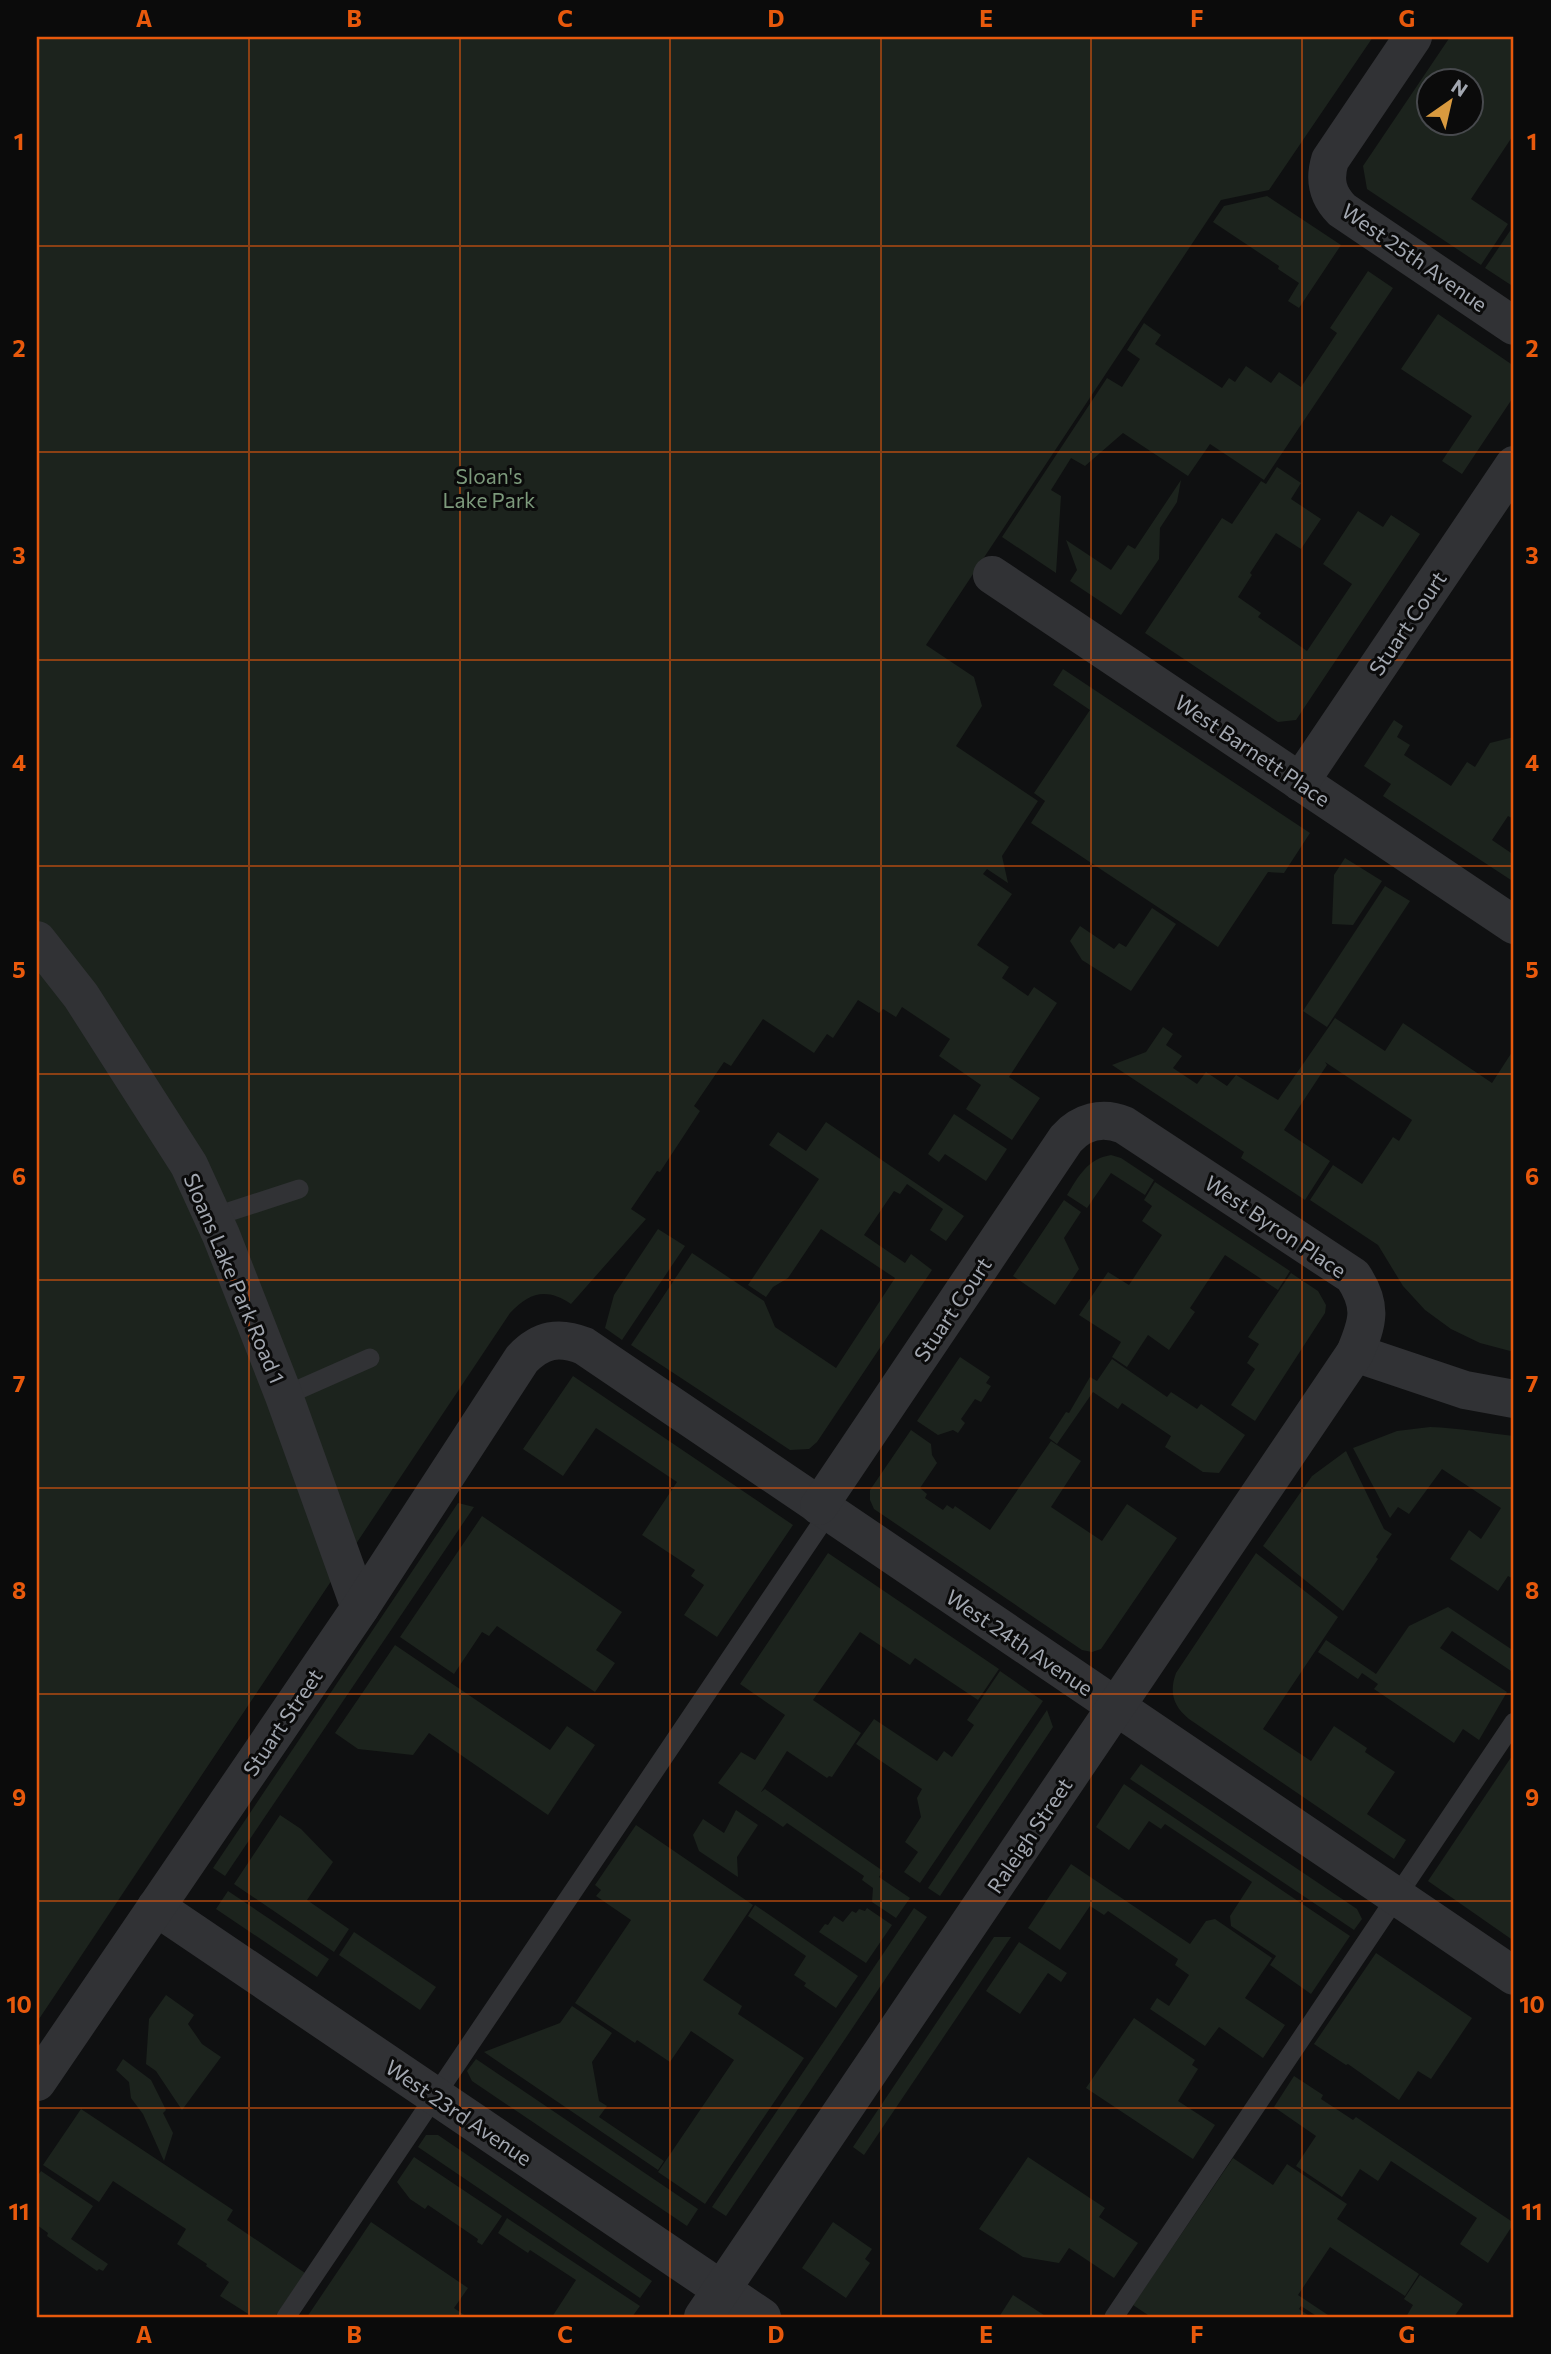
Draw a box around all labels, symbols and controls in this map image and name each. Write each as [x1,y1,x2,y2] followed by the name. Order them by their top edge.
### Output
[136,4,153,32] text: A
[346,4,362,32] text: B
[557,4,573,32] text: C
[768,4,785,32] text: D
[979,4,993,32] text: E
[1190,4,1204,32] text: F
[1399,4,1415,32] text: G
[1414,66,1484,136] north arrow
[1447,74,1472,101] text: N
[14,127,24,155] text: 1
[1527,127,1537,155] text: 1
[1338,198,1492,316] street label: West 25th Avenue
[12,334,26,362] text: 2
[1525,334,1539,362] text: 2
[443,463,535,512] park label: Sloan's Lake Park
[12,541,26,569] text: 3
[1525,541,1539,569] text: 3
[1363,566,1451,680] street label: Stuart Court
[1171,689,1335,811] street label: West Barnett Place
[12,748,26,776] text: 4
[1525,748,1539,776] text: 4
[12,955,26,983] text: 5
[1525,955,1539,983] text: 5
[12,1162,26,1190] text: 6
[1525,1162,1539,1190] text: 6
[179,1169,291,1387] street label: Sloans Lake Park Road 1
[1201,1169,1351,1283] street label: West Byron Place
[908,1252,996,1366] street label: Stuart Court
[13,1369,25,1397] text: 7
[1526,1369,1538,1397] text: 7
[12,1576,26,1604] text: 8
[1525,1576,1539,1604] text: 8
[942,1584,1098,1700] street label: West 24th Avenue
[237,1664,327,1780] street label: Stuart Street
[981,1773,1077,1897] street label: Raleigh Street
[12,1783,26,1811] text: 9
[1525,1783,1539,1811] text: 9
[6,1990,32,2018] text: 10
[1519,1990,1545,2018] text: 10
[381,2054,537,2170] street label: West 23rd Avenue
[9,2197,29,2225] text: 11
[1522,2197,1542,2225] text: 11
[136,2320,153,2348] text: A
[346,2320,362,2348] text: B
[557,2320,573,2348] text: C
[768,2320,785,2348] text: D
[979,2320,993,2348] text: E
[1190,2320,1204,2348] text: F
[1399,2320,1415,2348] text: G

